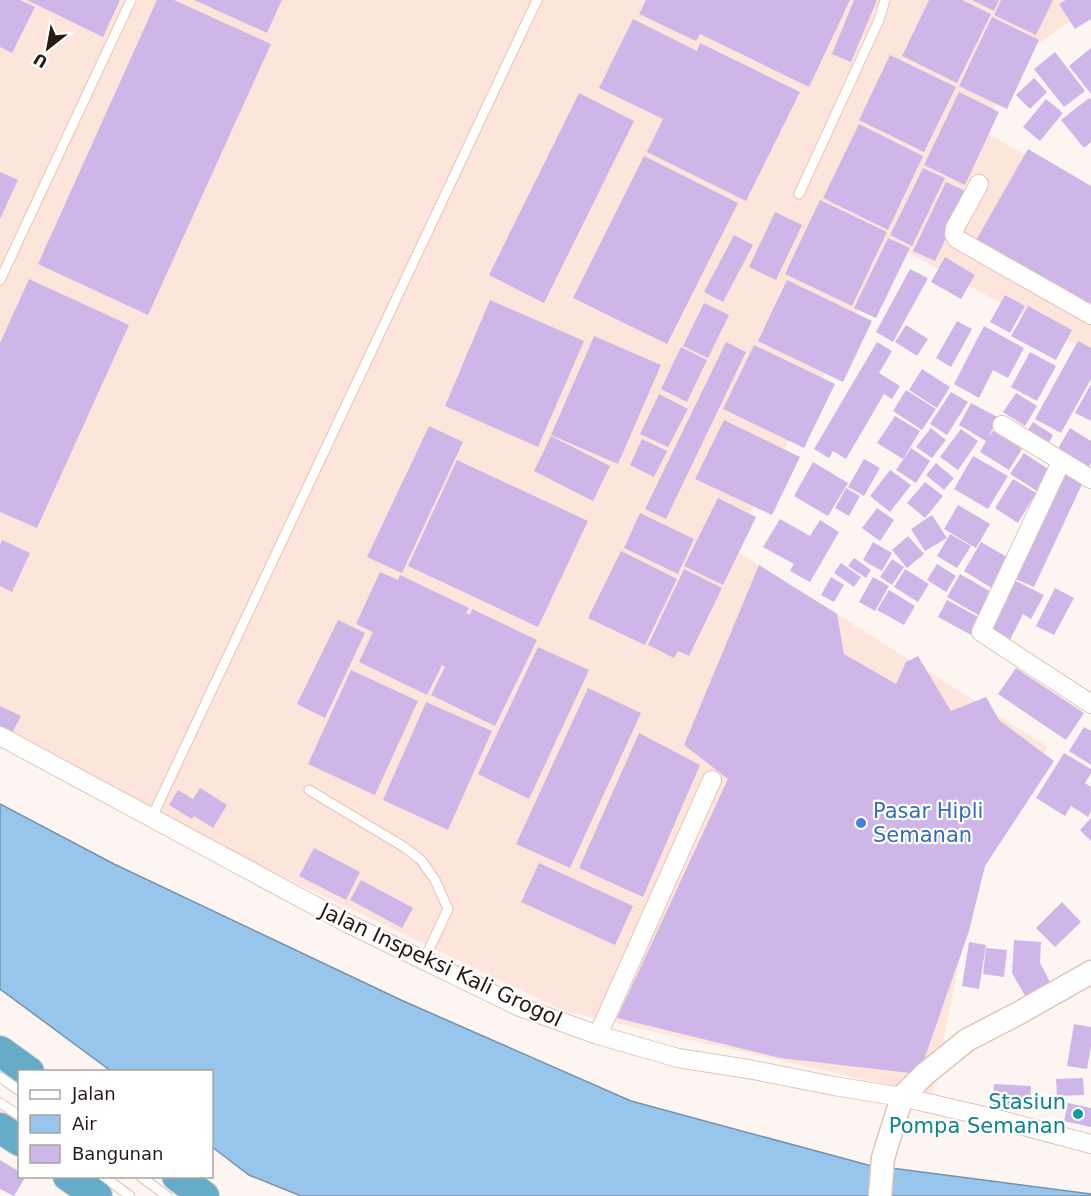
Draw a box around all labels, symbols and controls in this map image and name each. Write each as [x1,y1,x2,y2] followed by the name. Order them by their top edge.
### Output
[18,18,78,78] north arrow
[30,49,51,72] text: U
[873,799,983,847] place label: Pasar Hipli Semanan
[854,816,868,830] marker: Pasar Hipli Semanan
[314,897,566,1032] street label: Jalan Inspeksi Kali Grogol
[18,1070,213,1178] legend
[71,1083,116,1104] text: Jalan
[889,1090,1066,1138] place label: Stasiun Pompa Semanan
[1071,1107,1085,1121] marker: Stasiun Pompa Semanan
[72,1113,97,1134] text: Air
[72,1143,163,1164] text: Bangunan

